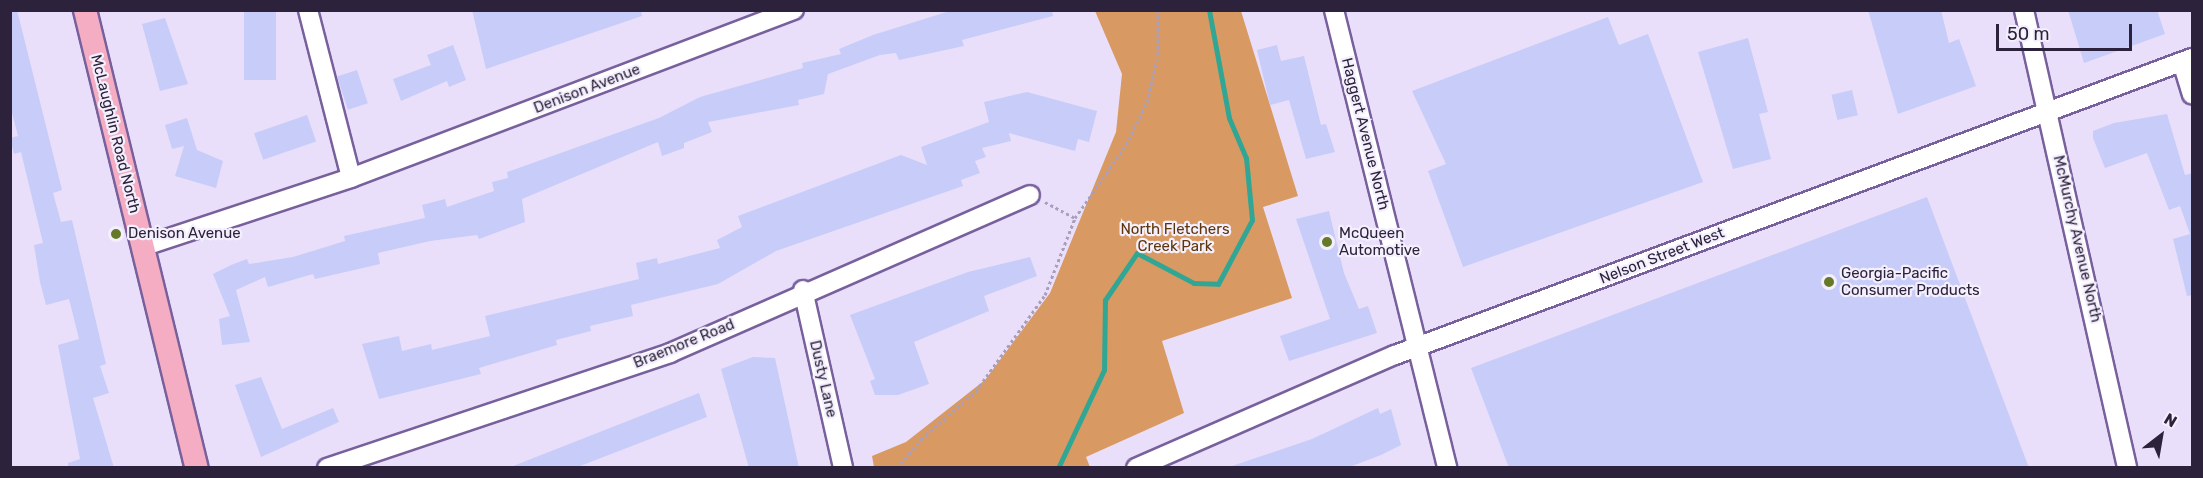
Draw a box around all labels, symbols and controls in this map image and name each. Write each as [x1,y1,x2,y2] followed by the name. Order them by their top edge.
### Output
[1999,12,2136,50] scale bar
[2007,23,2050,45] text: 50 m
[87,53,143,215] street label: McLaughlin Road North
[1337,56,1393,212] street label: Haggert Avenue North
[531,60,643,118] street label: Denison Avenue
[2049,153,2105,325] street label: McMurchy Avenue North
[1120,220,1230,255] park label: North Fletchers Creek Park
[1339,224,1420,259] place label: McQueen Automotive
[1597,224,1727,288] street label: Nelson Street West
[128,225,241,243] place label: Denison Avenue
[109,227,123,241] marker: Denison Avenue
[1320,235,1334,249] marker: McQueen Automotive
[1841,264,1980,299] place label: Georgia-Pacific Consumer Products
[1822,275,1836,289] marker: Georgia-Pacific Consumer Products
[631,316,737,372] street label: Braemore Road
[805,338,841,420] street label: Dusty Lane
[2131,406,2191,466] north arrow
[2161,409,2180,431] text: N

